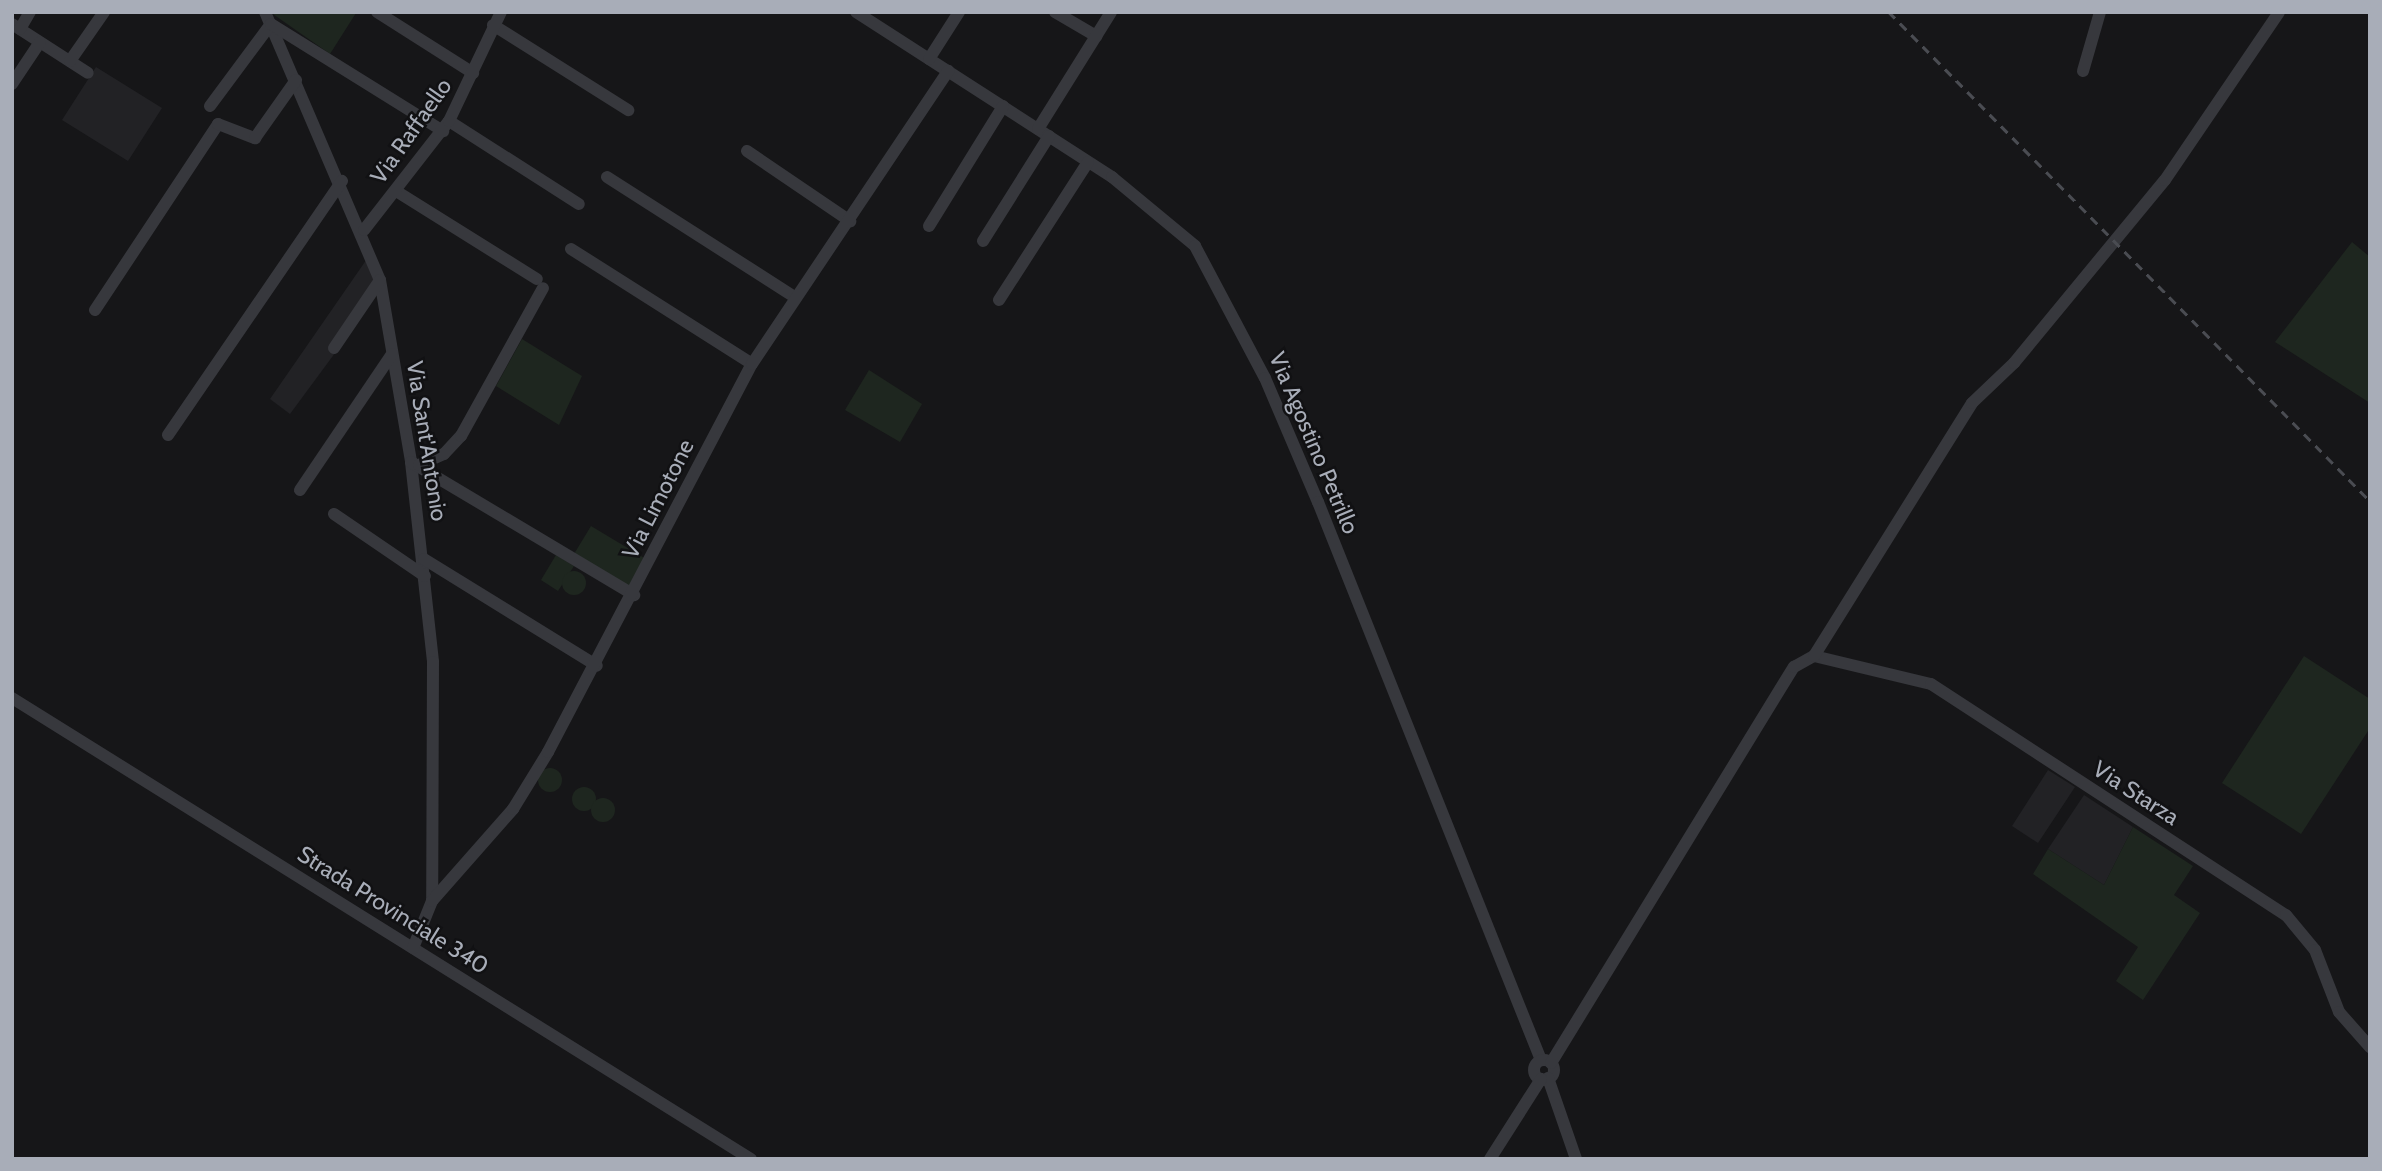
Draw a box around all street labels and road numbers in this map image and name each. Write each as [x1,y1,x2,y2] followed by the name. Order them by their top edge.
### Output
[365,73,457,189] street label: Via Raffaello
[1263,348,1365,538] street label: Via Agostino Petrillo
[401,359,453,523] street label: Via Sant'Antonio
[616,435,700,563] street label: Via Limotone
[2088,755,2184,831] street label: Via Starza
[292,840,494,980] street label: Strada Provinciale 340

